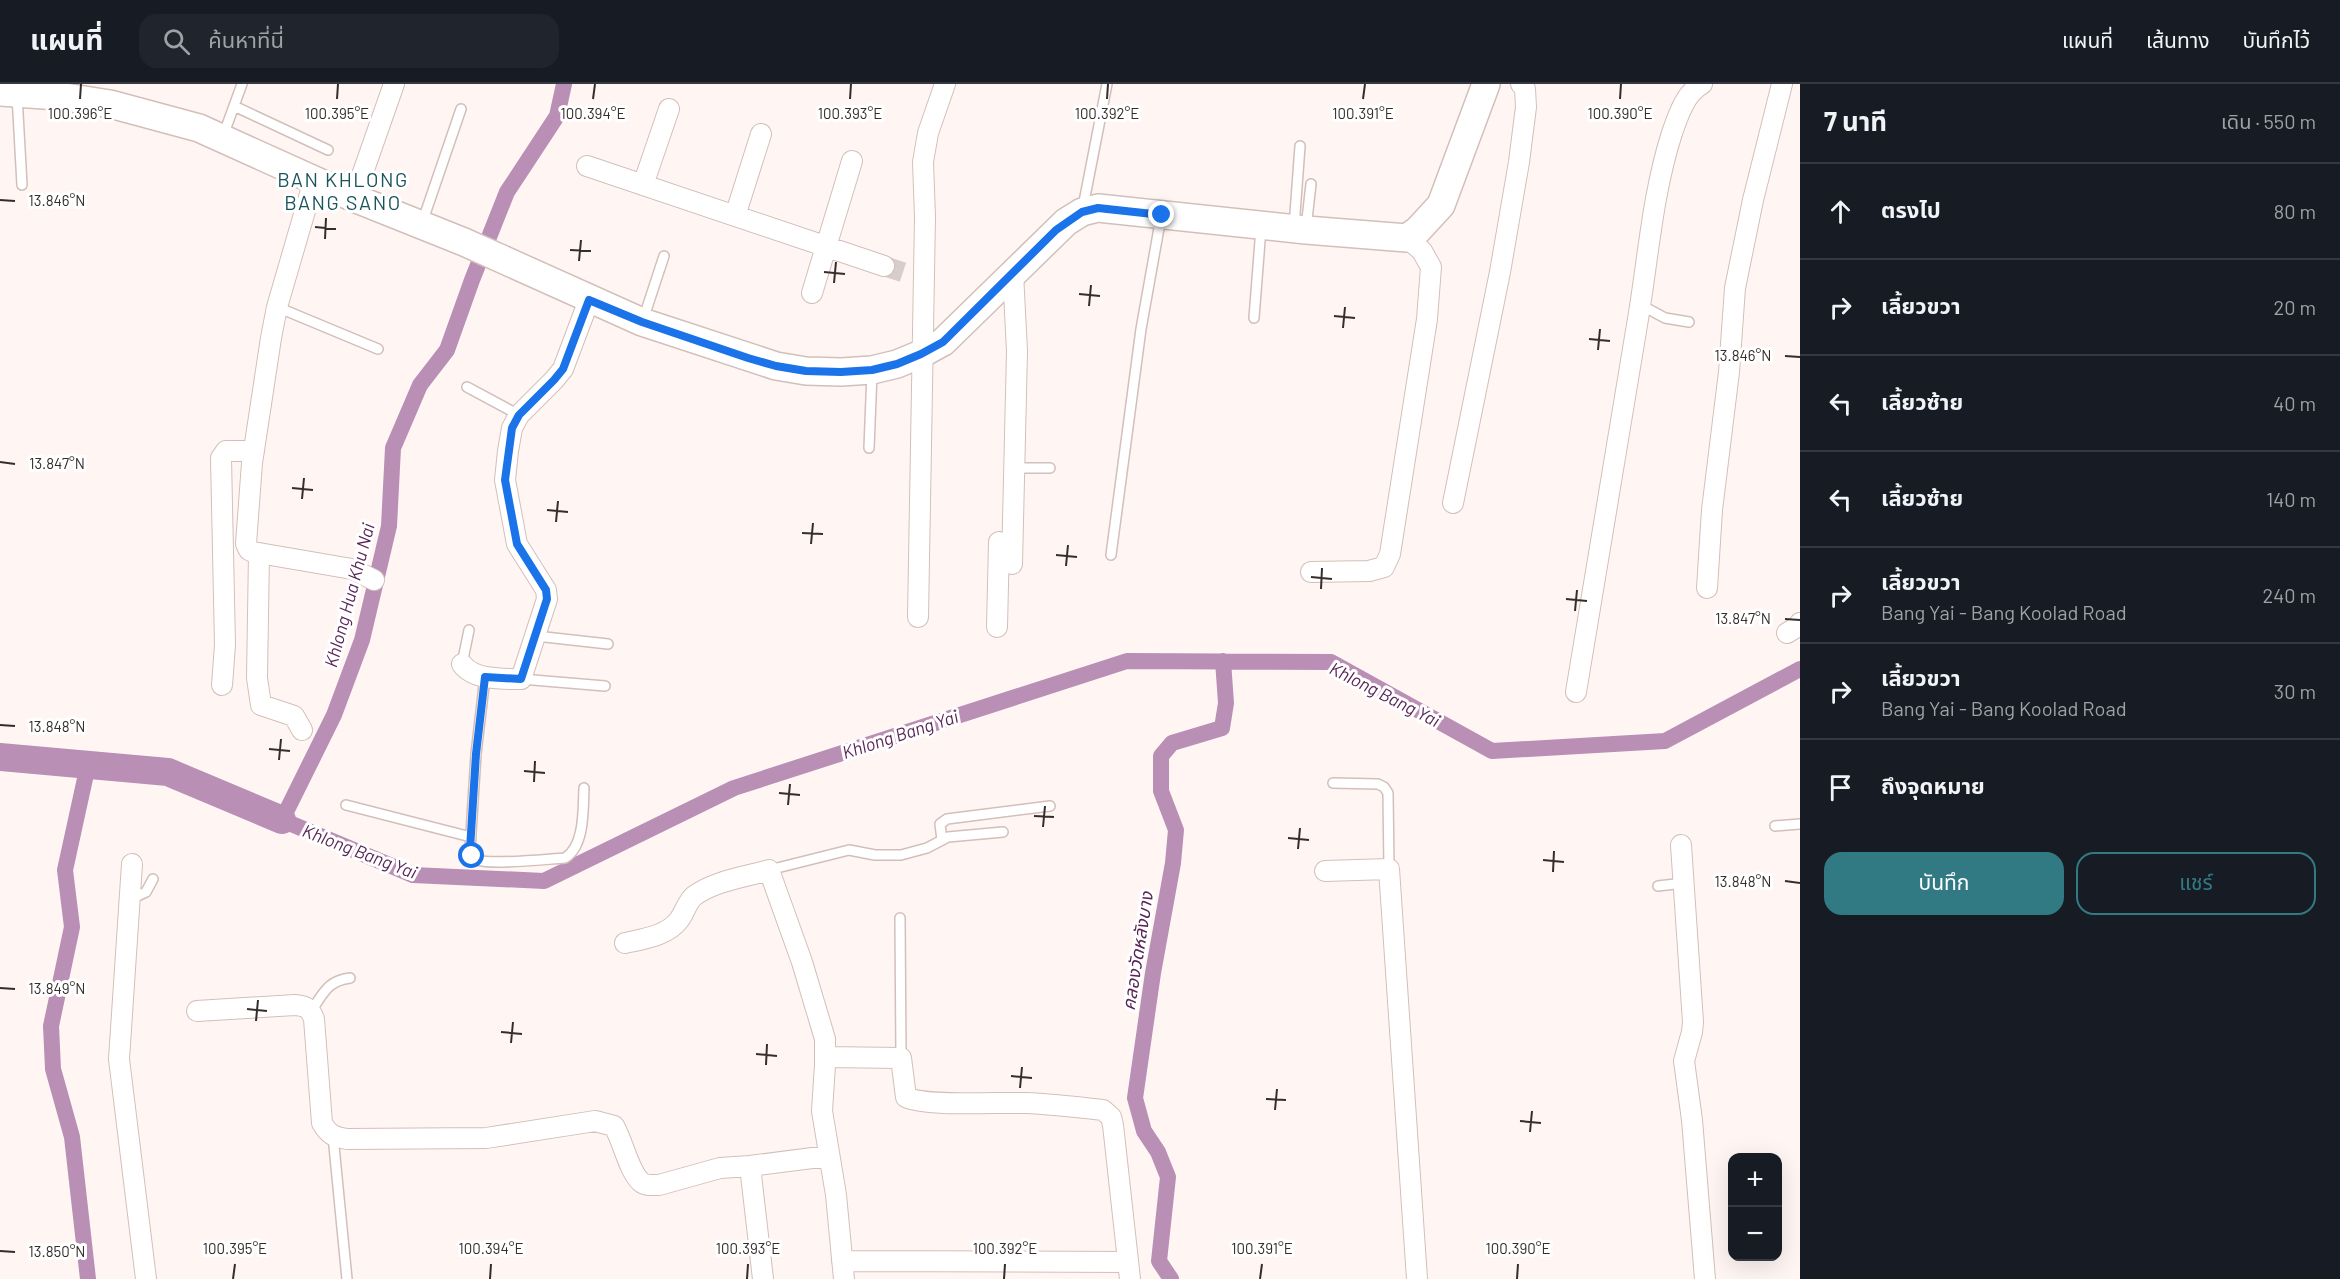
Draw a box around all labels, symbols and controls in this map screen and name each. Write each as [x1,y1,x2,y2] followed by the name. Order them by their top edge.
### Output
[139,14,559,68] search box
[30,22,103,56] text: แผนที่
[160,25,193,58] icon: search
[208,26,284,52] text: ค้นหาที่นี่
[2062,27,2113,52] text: แผนที่
[2146,27,2210,52] text: เส้นทาง
[2243,27,2310,52] text: บันทึกไว้
[48,104,112,122] text: 100.396°E
[305,104,369,122] text: 100.395°E
[561,104,625,122] text: 100.394°E
[818,104,882,122] text: 100.393°E
[1075,104,1139,122] text: 100.392°E
[1332,104,1394,122] text: 100.391°E
[1587,104,1653,122] text: 100.390°E
[1824,105,1887,136] text: 7 นาที
[2221,109,2316,133] text: เดิน · 550 m
[277,167,409,214] district label: BAN KHLONG BANG SANO
[29,191,85,209] text: 13.846°N
[1824,195,1857,228] icon: ahead
[1881,196,1941,222] text: ตรงไป
[2274,199,2316,223] text: 80 m
[1148,201,1174,227] route end
[1824,291,1857,324] icon: right
[1881,292,1961,318] text: เลี้ยวขวา
[2273,295,2316,319] text: 20 m
[1715,346,1771,364] text: 13.846°N
[1824,387,1857,420] icon: left
[1881,388,1963,414] text: เลี้ยวซ้าย
[2273,391,2316,415] text: 40 m
[29,454,85,472] text: 13.847°N
[1824,483,1857,516] icon: left
[1881,484,1963,510] text: เลี้ยวซ้าย
[2266,487,2316,511] text: 140 m
[319,520,379,669] water label: Khlong Hua Khu Nai
[1881,568,1961,594] text: เลี้ยวขวา
[1824,579,1857,612] icon: right
[2262,583,2316,607] text: 240 m
[1881,600,2127,624] text: Bang Yai - Bang Koolad Road
[1715,609,1771,627] text: 13.847°N
[1326,657,1444,731] water label: Khlong Bang Yai
[1881,664,1961,690] text: เลี้ยวขวา
[1824,675,1857,708] icon: right
[2274,679,2316,703] text: 30 m
[1881,696,2127,720] text: Bang Yai - Bang Koolad Road
[839,705,961,763] water label: Khlong Bang Yai
[29,717,85,735] text: 13.848°N
[1824,771,1857,804] icon: arrive
[1881,772,1985,798] text: ถึงจุดหมาย
[300,819,421,883] water label: Khlong Bang Yai
[458,842,484,868] route start
[1824,852,2064,915] button: บันทึก
[2076,852,2316,915] button: แชร์
[1715,872,1771,890] text: 13.848°N
[1117,889,1157,1012] water label: คลองวัดหลังบาง
[29,979,85,997] text: 13.849°N
[1728,1153,1782,1261] map controls
[1728,1153,1782,1207] button: +
[1728,1207,1782,1261] button: −
[203,1239,267,1257] text: 100.395°E
[459,1239,523,1257] text: 100.394°E
[716,1239,780,1257] text: 100.393°E
[973,1239,1037,1257] text: 100.392°E
[1231,1239,1293,1257] text: 100.391°E
[1485,1239,1551,1257] text: 100.390°E
[28,1242,86,1260] text: 13.850°N

